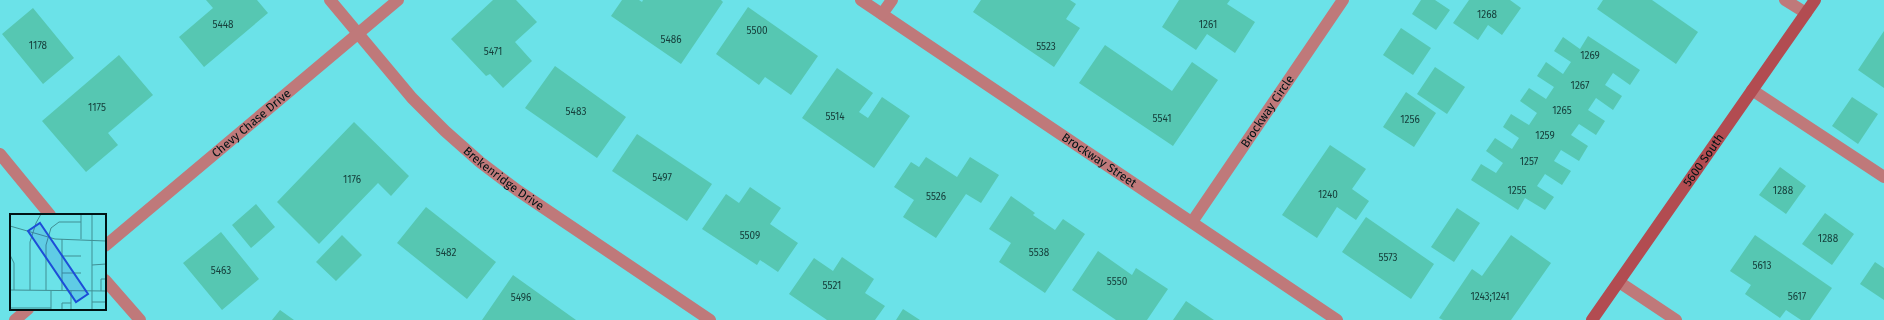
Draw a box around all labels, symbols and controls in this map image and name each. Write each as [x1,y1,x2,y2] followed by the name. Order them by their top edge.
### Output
[1477,9,1498,21] house number: 1268
[212,19,234,31] house number: 5448
[1199,19,1217,31] house number: 1261
[746,25,768,37] house number: 5500
[660,34,682,46] house number: 5486
[29,40,48,52] house number: 1178
[1036,41,1056,53] house number: 5523
[484,46,502,58] house number: 5471
[1580,50,1600,62] house number: 1269
[1238,72,1297,150] street label: Brockway Circle
[1571,80,1590,92] house number: 1267
[209,86,294,160] street label: Chevy Chase Drive
[88,102,106,114] house number: 1175
[1552,105,1572,117] house number: 1265
[566,106,586,118] house number: 5483
[825,111,845,123] house number: 5514
[1152,113,1172,125] house number: 5541
[1400,114,1420,126] house number: 1256
[1059,130,1140,191] street label: Brockway Street
[1535,130,1555,142] house number: 1259
[1680,131,1727,189] street label: 5600 South
[461,144,547,213] street label: Brekenridge Drive
[1520,156,1539,168] house number: 1257
[652,172,672,184] house number: 5497
[343,174,361,186] house number: 1176
[1507,185,1527,197] house number: 1255
[1773,185,1794,197] house number: 1288
[1318,189,1338,201] house number: 1240
[926,191,946,203] house number: 5526
[10,214,106,310] inset map
[740,230,760,242] house number: 5509
[1818,233,1839,245] house number: 1288
[436,247,456,259] house number: 5482
[1029,247,1050,259] house number: 5538
[1378,252,1398,264] house number: 5573
[1752,260,1772,272] house number: 5613
[211,265,231,277] house number: 5463
[1107,276,1128,288] house number: 5550
[823,280,841,292] house number: 5521
[1470,291,1510,303] house number: 1243;1241
[1788,291,1807,303] house number: 5617
[511,292,531,304] house number: 5496

